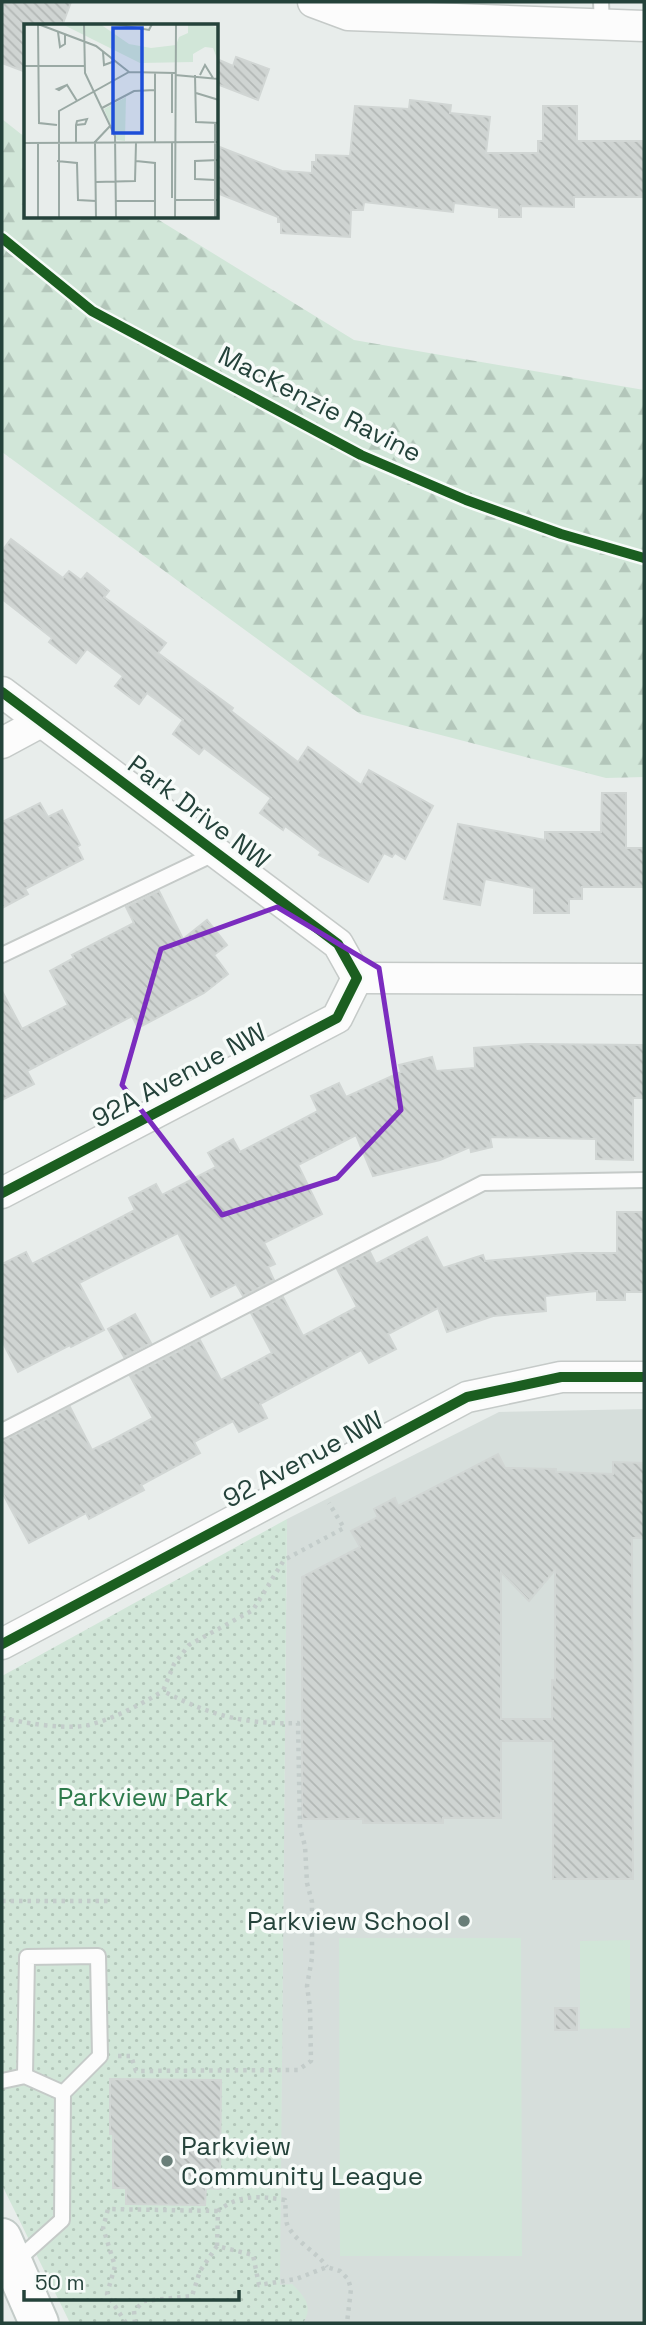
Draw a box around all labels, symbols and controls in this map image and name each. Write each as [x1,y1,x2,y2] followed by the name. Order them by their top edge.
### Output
[24,24,219,219] inset map
[213,338,427,470] street label: MacKenzie Ravine
[121,747,277,877] street label: Park Drive NW
[86,1015,272,1135] street label: 92A Avenue NW
[217,1403,389,1515] street label: 92 Avenue NW
[57,1780,229,1814] park label: Parkview Park
[247,1904,450,1938] place label: Parkview School
[456,1913,472,1929] marker: Parkview School
[181,2129,423,2193] place label: Parkview Community League
[159,2153,175,2169] marker: Parkview Community League
[24,2258,240,2302] scale bar
[35,2269,85,2296] text: 50 m

